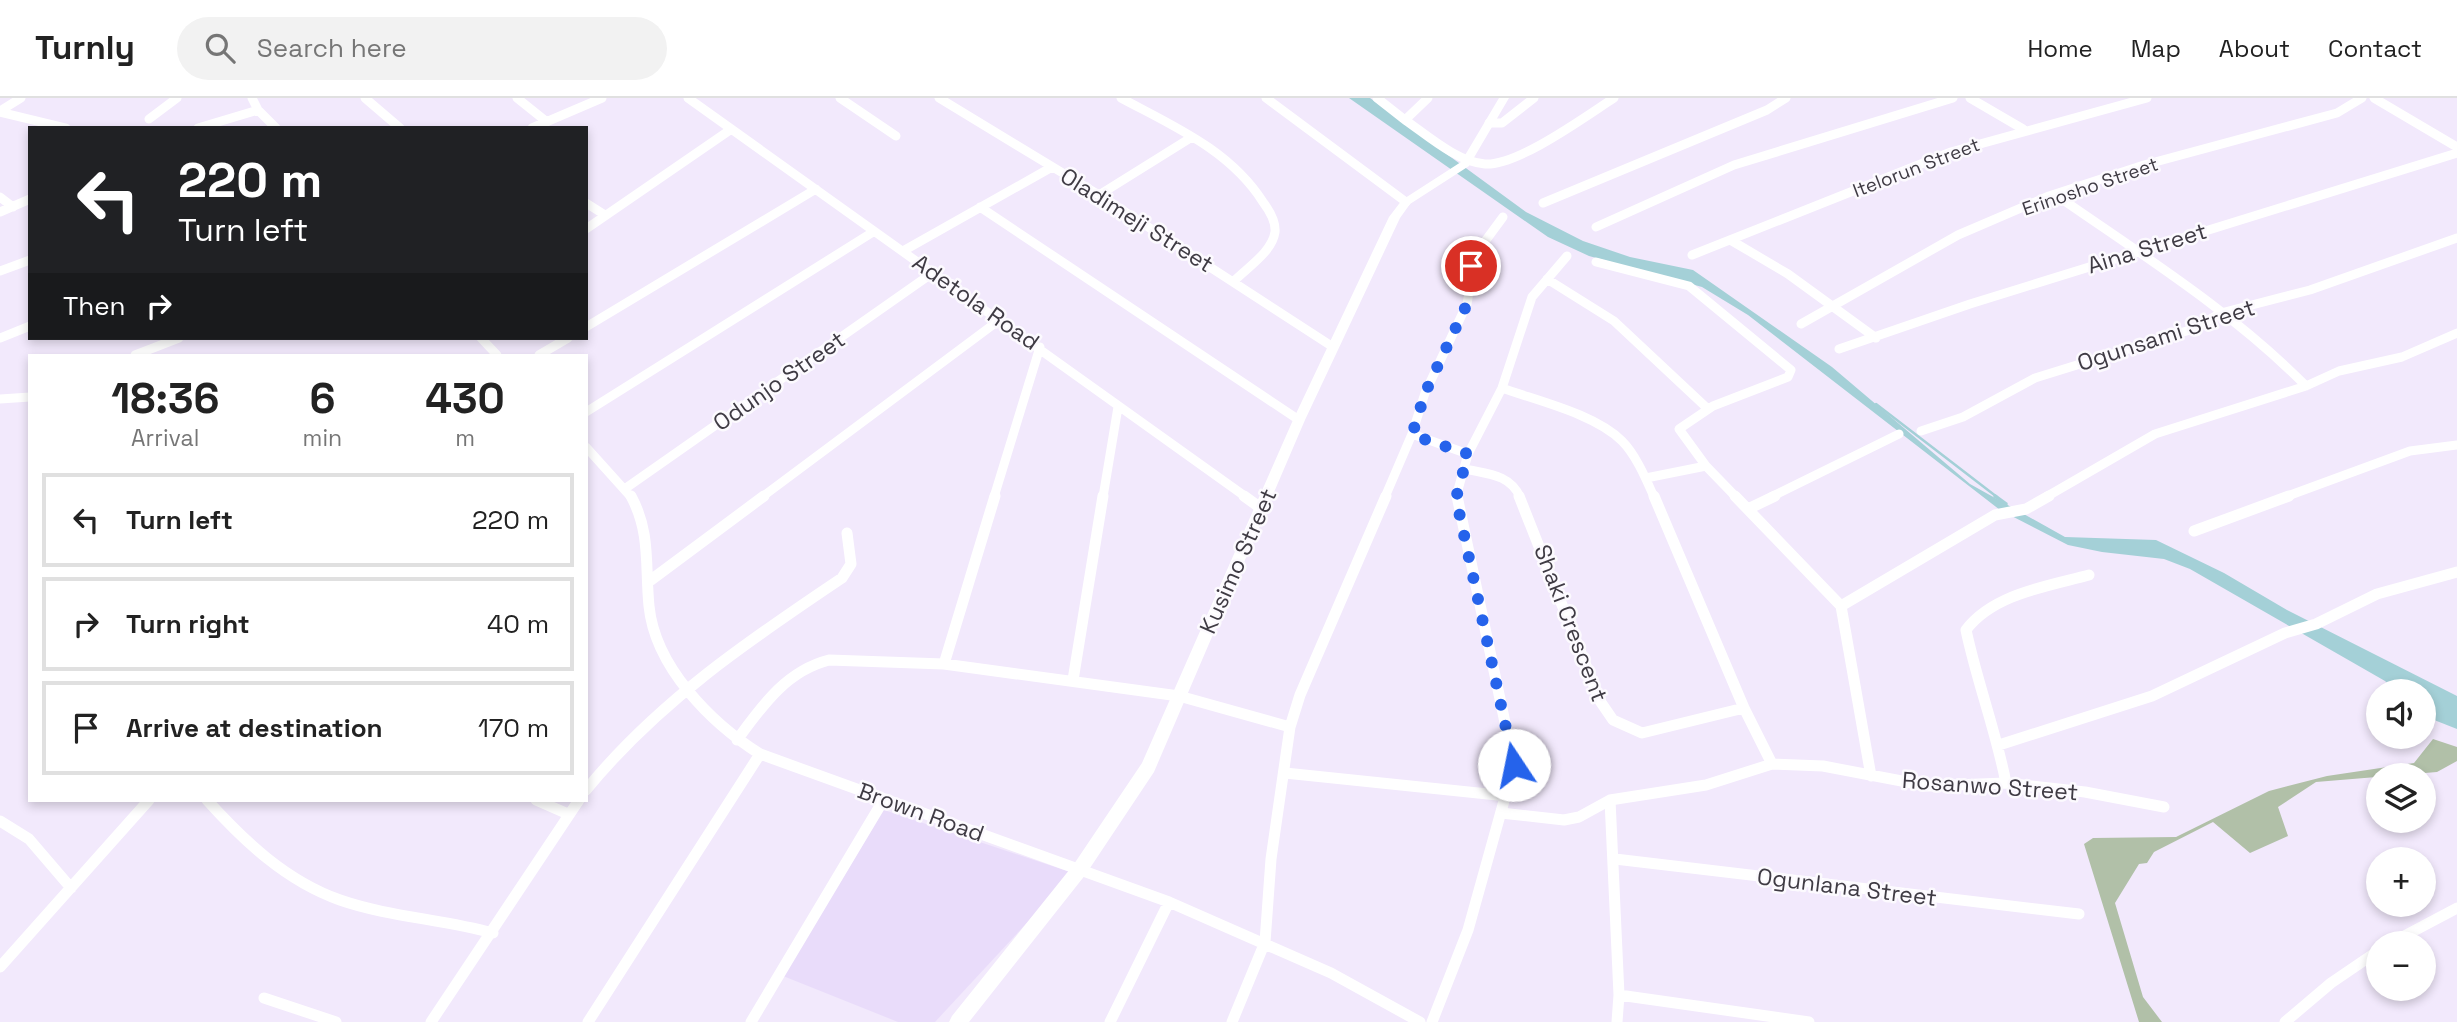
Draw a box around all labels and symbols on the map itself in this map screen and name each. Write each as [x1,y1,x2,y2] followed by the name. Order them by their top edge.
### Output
[1849,132,1983,203] street label: Itelorun Street
[2019,151,2161,221] street label: Erinosho Street
[1055,161,1219,279] street label: Oladimeji Street
[2083,216,2211,280] street label: Aina Street
[1441,236,1501,296] pin
[907,247,1045,357] street label: Adetola Road
[2073,292,2259,378] street label: Ogunsami Street
[707,324,851,438] street label: Odunjo Street
[1193,484,1283,638] street label: Kusimo Street
[1527,540,1615,706] street label: Shaki Crescent
[1477,728,1551,802] position arrow
[1901,765,2079,807] street label: Rosanwo Street
[854,775,988,849] street label: Brown Road
[1755,861,1939,913] street label: Ogunlana Street

